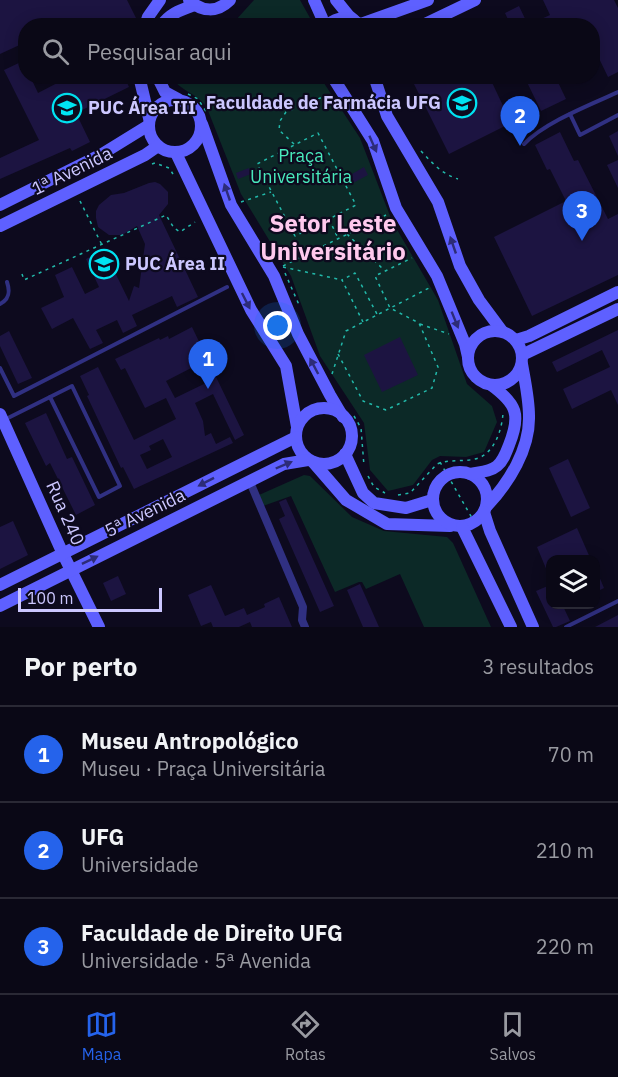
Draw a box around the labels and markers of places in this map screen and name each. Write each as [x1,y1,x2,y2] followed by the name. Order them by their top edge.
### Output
[446,87,478,119] school or university icon: Faculdade de Farmácia UFG
[206,91,441,114] place label: Faculdade de Farmácia UFG
[51,92,83,124] school or university icon: PUC Área III
[88,95,196,119] place label: PUC Área III
[500,96,540,146] pin: 2
[562,192,602,241] pin: 3
[88,248,120,280] school or university icon: PUC Área II
[125,251,225,275] place label: PUC Área II
[188,340,228,389] pin: 1

